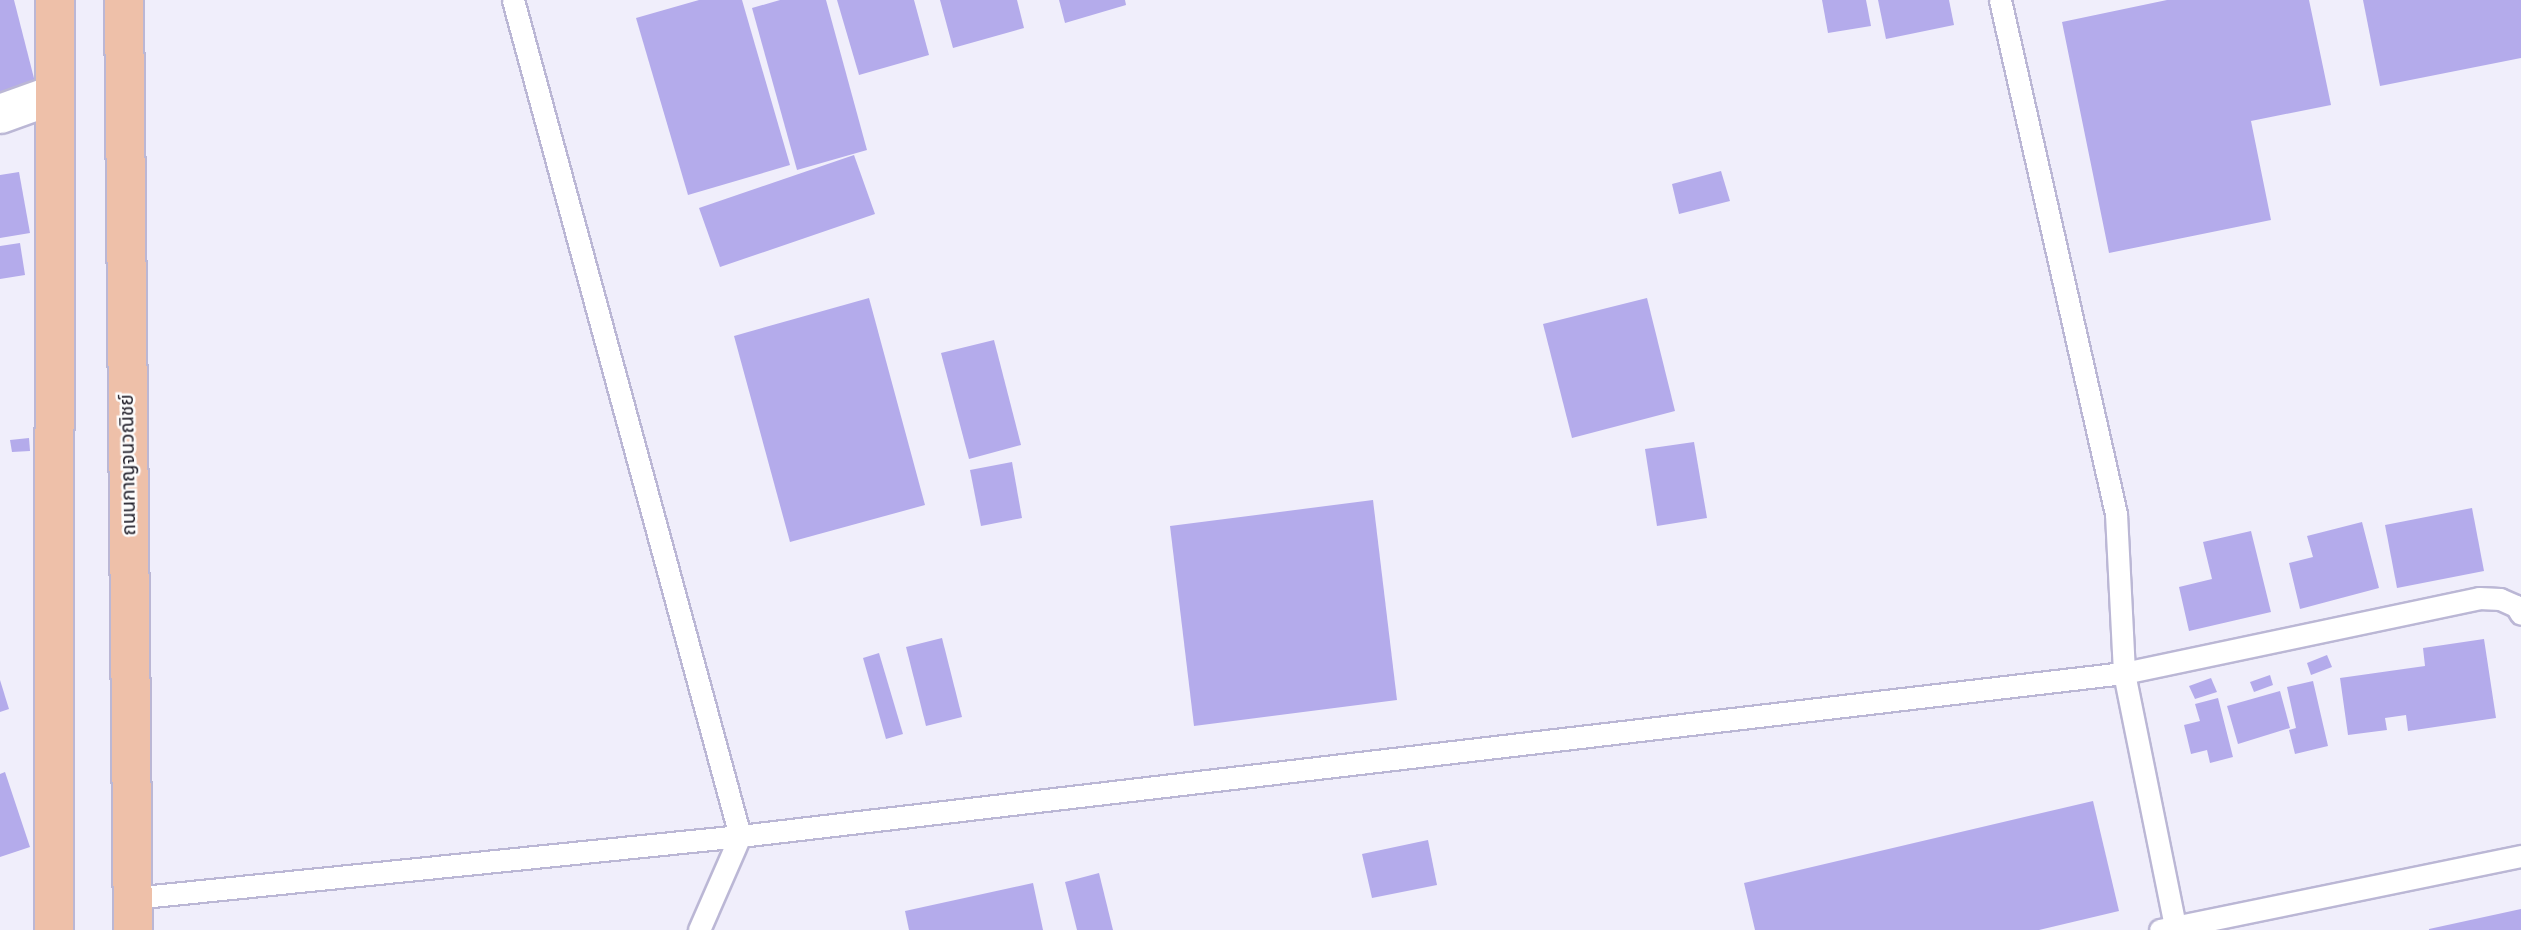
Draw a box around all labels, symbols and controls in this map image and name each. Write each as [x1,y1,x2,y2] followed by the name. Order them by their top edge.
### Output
[115,394,141,536] street label: ถนนกาญจนวณิชย์

